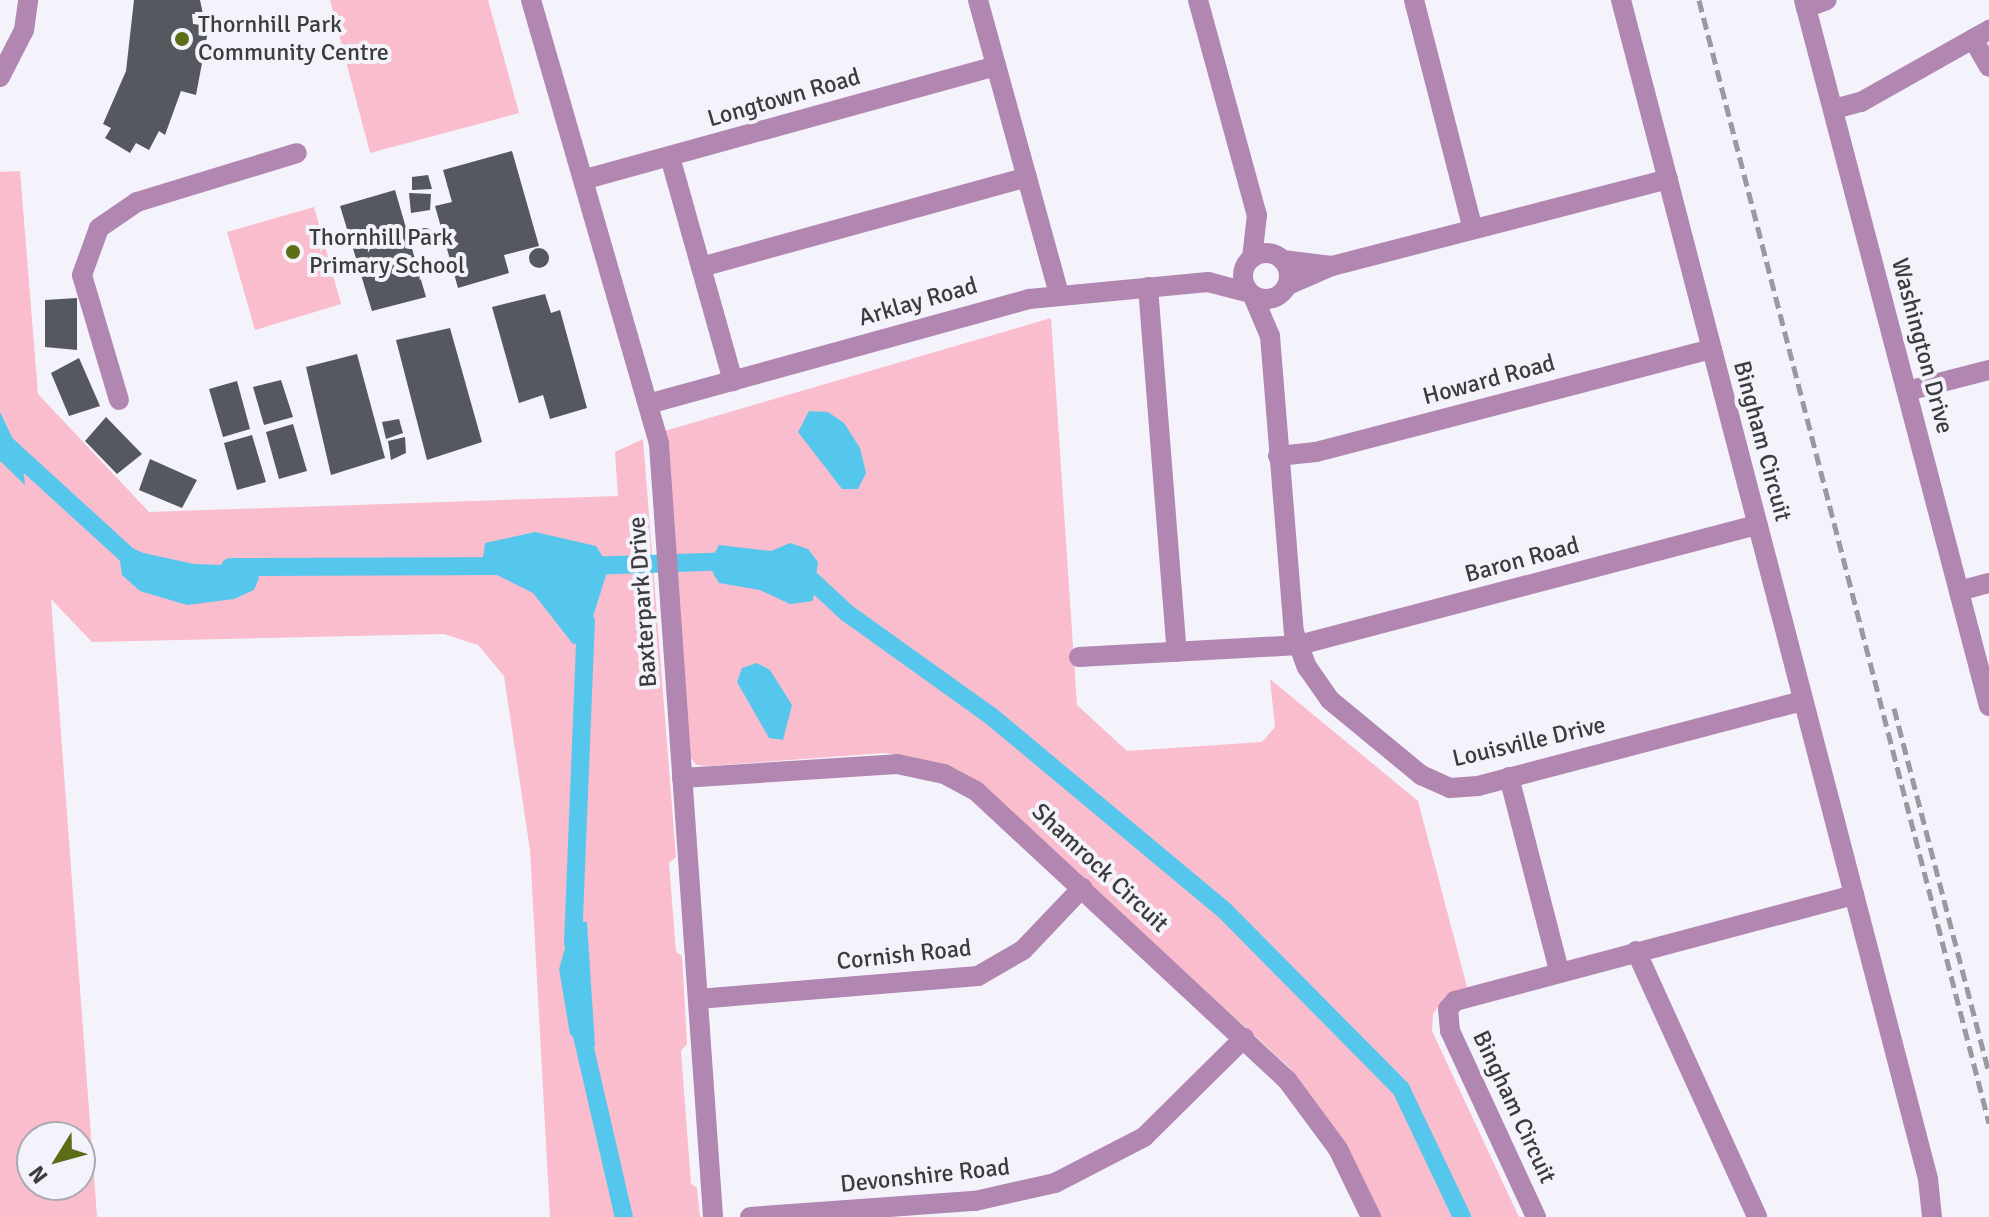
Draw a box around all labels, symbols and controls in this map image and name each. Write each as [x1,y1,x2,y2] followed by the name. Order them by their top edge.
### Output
[198,11,389,67] place label: Thornhill Park Community Centre
[173,30,191,48] marker: Thornhill Park Community Centre
[704,62,864,134] street label: Longtown Road
[309,224,465,280] place label: Thornhill Park Primary School
[284,243,302,261] marker: Thornhill Park Primary School
[1885,255,1959,437] street label: Washington Drive
[855,271,981,333] street label: Arklay Road
[1420,349,1558,411] street label: Howard Road
[1727,358,1797,524] street label: Bingham Circuit
[623,515,663,689] street label: Baxterpark Drive
[1462,531,1582,589] street label: Baron Road
[1450,710,1608,774] street label: Louisville Drive
[1026,798,1174,938] street label: Shamrock Circuit
[835,934,973,976] street label: Cornish Road
[1466,1026,1562,1188] street label: Bingham Circuit
[16,1121,96,1201] north arrow
[839,1153,1011,1199] street label: Devonshire Road
[23,1160,53,1189] text: N

